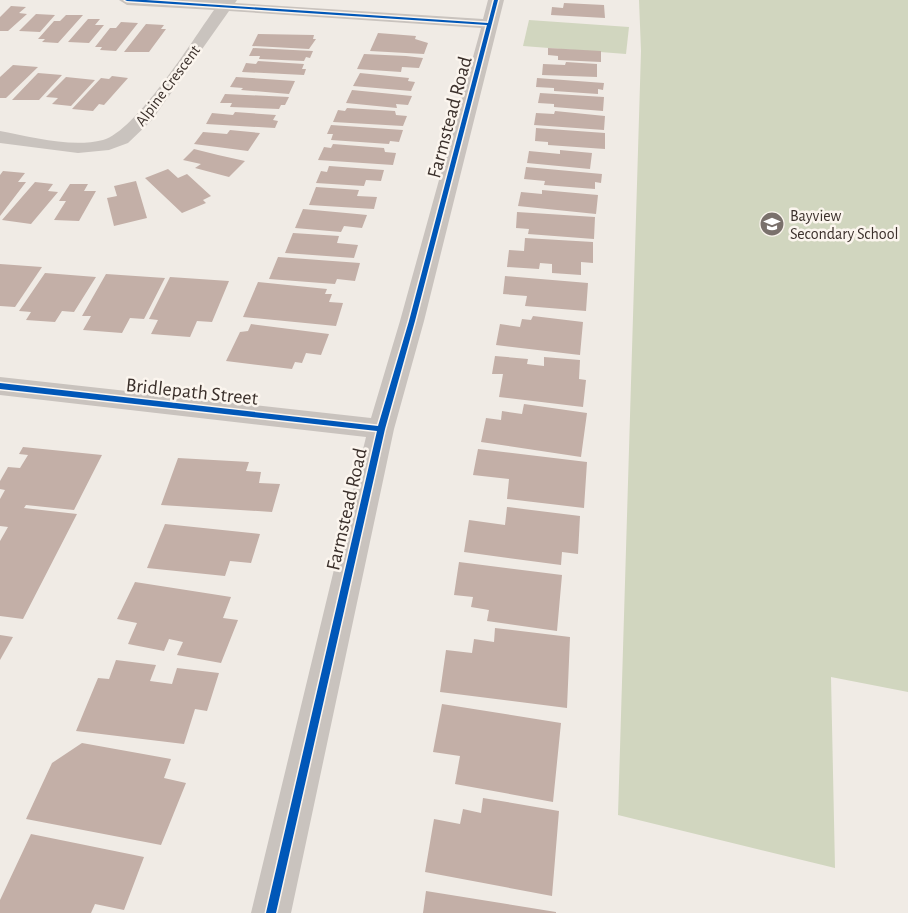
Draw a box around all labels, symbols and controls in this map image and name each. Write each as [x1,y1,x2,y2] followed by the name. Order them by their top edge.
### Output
[132,42,203,129] street label: Alpine Crescent
[424,54,476,180] street label: Farmstead Road
[790,208,898,243] place label: Bayview Secondary School
[759,211,785,237] school or university icon: Bayview Secondary School
[125,375,260,409] street label: Bridlepath Street
[323,446,371,572] street label: Farmstead Road

